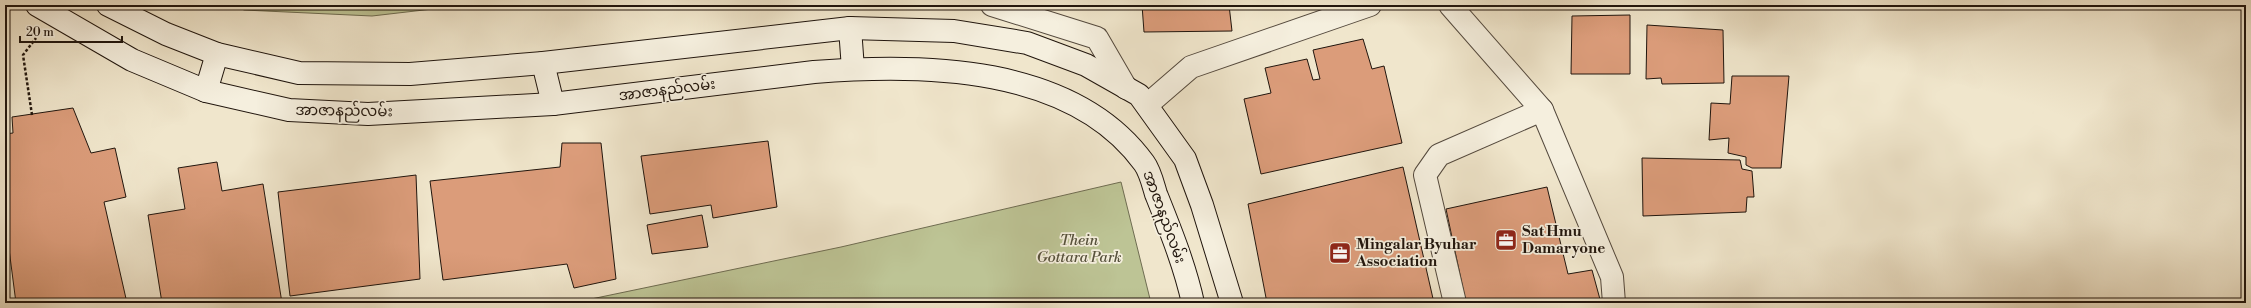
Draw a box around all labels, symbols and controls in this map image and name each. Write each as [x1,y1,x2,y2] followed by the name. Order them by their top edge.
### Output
[20,18,122,44] scale bar
[26,25,54,40] text: 20 m
[617,74,717,107] street label: အာဇာနည်လမ်း
[295,100,393,123] street label: အာဇာနည်လမ်း
[1137,168,1191,267] street label: အာဇာနည်လမ်း
[1522,222,1605,258] place label: Sat Hmu Damaryone
[1493,227,1519,253] office icon: Sat Hmu Damaryone
[1036,231,1122,267] park label: Thein Gottara Park
[1355,235,1477,271] place label: Mingalar Byuhar Association
[1327,240,1353,266] office icon: Mingalar Byuhar Association

